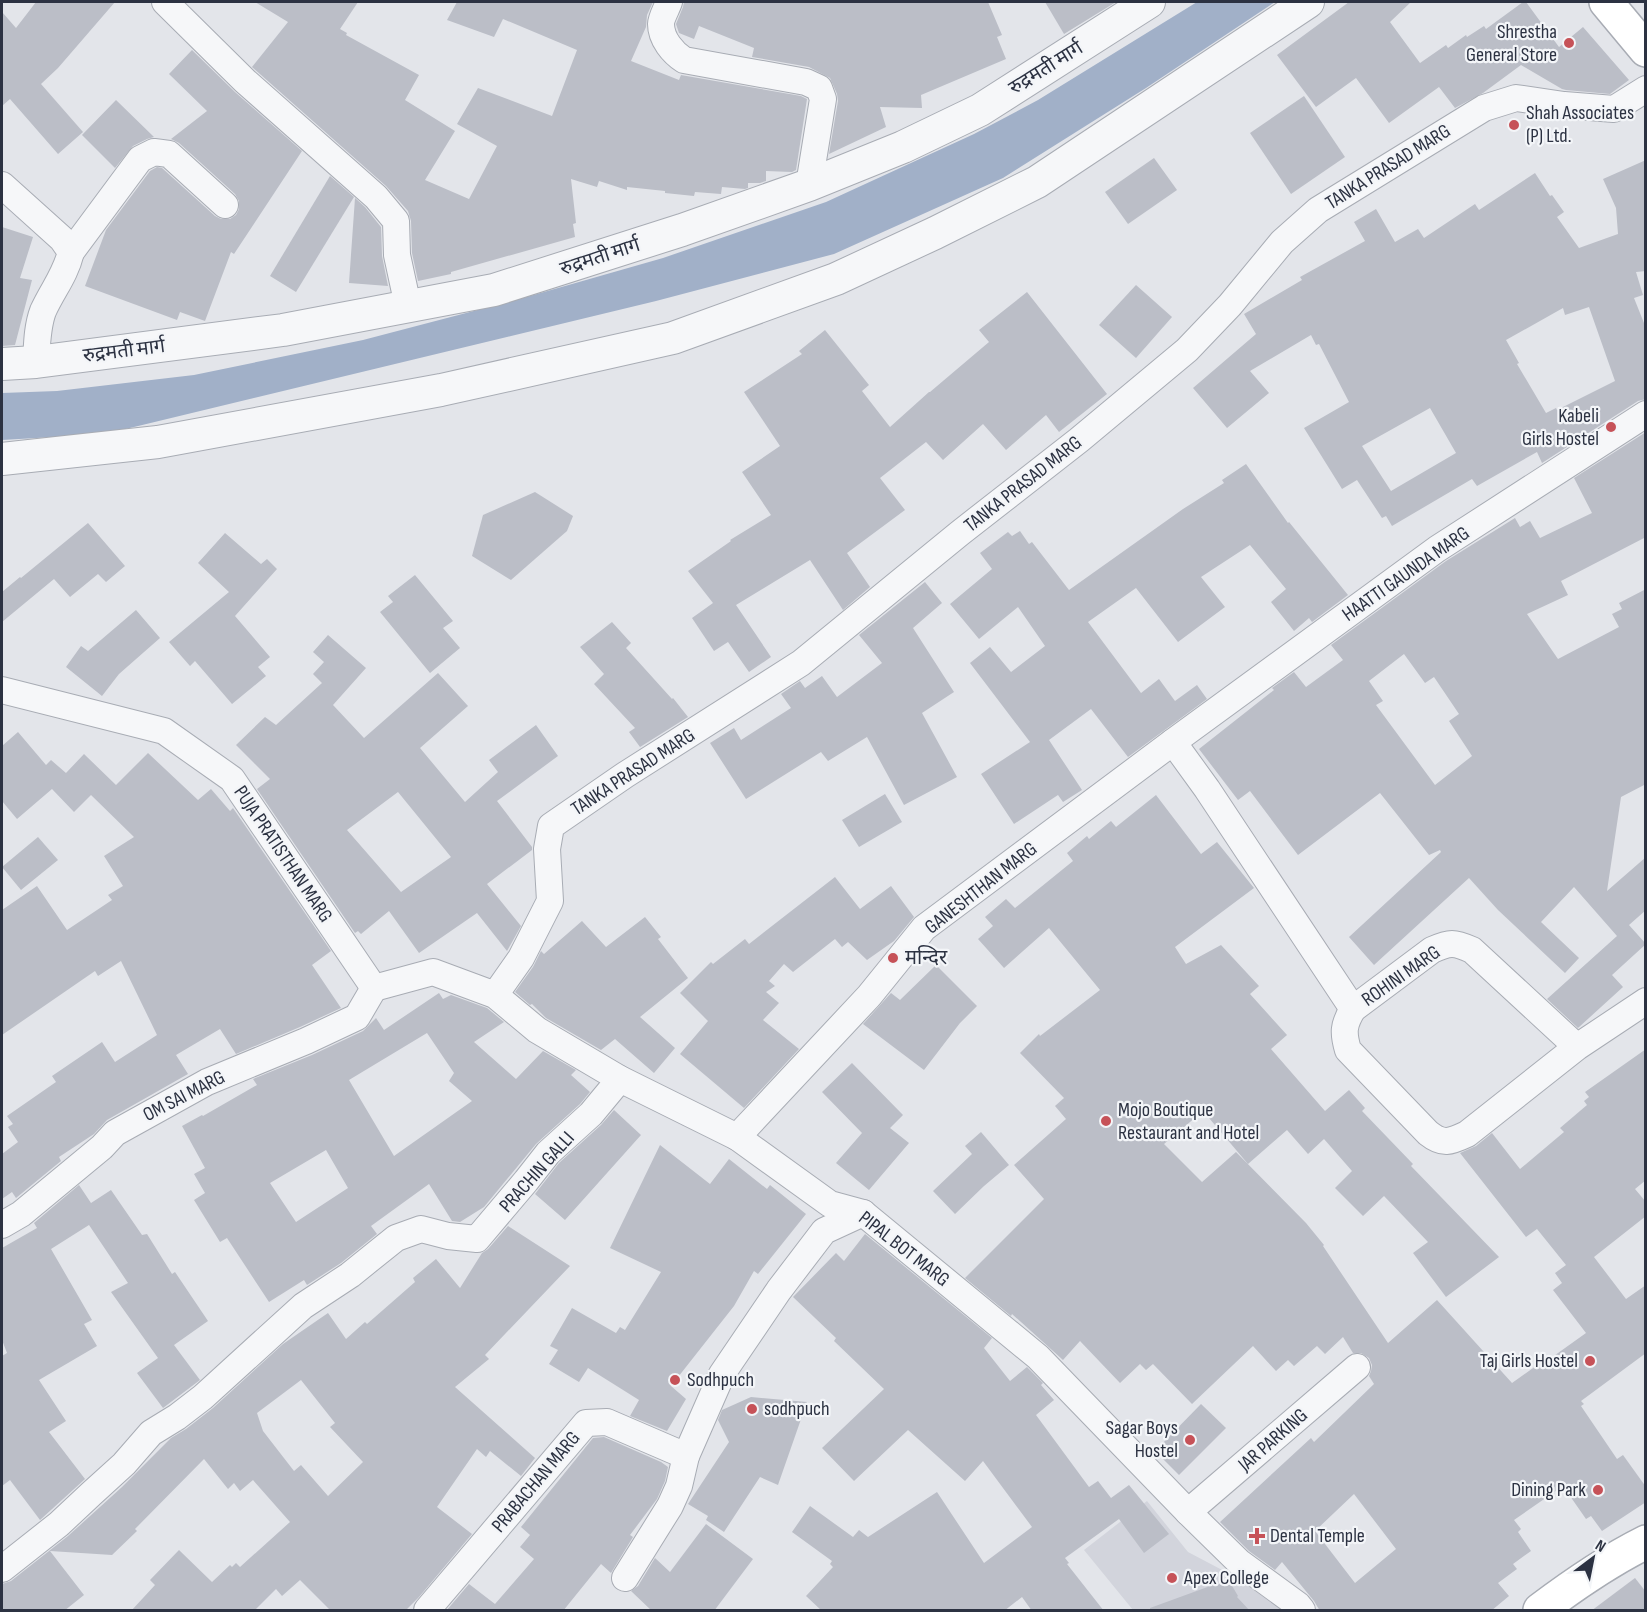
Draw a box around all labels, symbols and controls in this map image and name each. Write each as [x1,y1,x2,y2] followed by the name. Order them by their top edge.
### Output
[1466,20,1557,67] place label: Shrestha General Store
[1004,35,1088,100] street label: रुद्रमती मार्ग
[1562,36,1576,50] marker: Shrestha General Store
[1526,101,1634,148] place label: Shah Associates (P) Ltd.
[1507,118,1521,132] marker: Shah Associates (P) Ltd.
[1321,119,1455,215] street label: TANKA PRASAD MARG
[557,232,644,281] street label: रुद्रमती मार्ग
[81,333,167,368] street label: रुद्रमती मार्ग
[1522,404,1599,451] place label: Kabeli Girls Hostel
[1604,420,1618,434] marker: Kabeli Girls Hostel
[959,431,1087,537] street label: TANKA PRASAD MARG
[1338,521,1474,627] street label: HAATTI GAUNDA MARG
[567,723,699,821] street label: TANKA PRASAD MARG
[228,781,338,927] street label: PUJA PRATISTHAN MARG
[920,837,1042,939] street label: GANESHTHAN MARG
[1357,940,1445,1012] street label: ROHINI MARG
[905,945,948,970] place label: मन्दिर
[886,951,900,965] marker: मन्दिर
[139,1065,229,1127] street label: OM SAI MARG
[1118,1098,1259,1145] place label: Mojo Boutique Restaurant and Hotel
[1099,1114,1113,1128] marker: Mojo Boutique Restaurant and Hotel
[494,1127,580,1217] street label: PRACHIN GALLI
[854,1206,954,1292] street label: PIPAL BOT MARG
[1480,1349,1578,1373] place label: Taj Girls Hostel
[1583,1354,1597,1368] marker: Taj Girls Hostel
[687,1368,754,1392] place label: Sodhpuch
[668,1373,682,1387] marker: Sodhpuch
[764,1397,830,1421] place label: sodhpuch
[745,1402,759,1416] marker: sodhpuch
[1233,1403,1313,1477] street label: JAR PARKING
[1105,1416,1178,1463] place label: Sagar Boys Hostel
[487,1427,585,1537] street label: PRABACHAN MARG
[1183,1433,1197,1447] marker: Sagar Boys Hostel
[1511,1478,1586,1502] place label: Dining Park
[1591,1483,1605,1497] marker: Dining Park
[1270,1524,1365,1548] place label: Dental Temple
[1248,1527,1266,1545] marker: Dental Temple
[1563,1528,1623,1588] north arrow
[1591,1536,1609,1557] text: N
[1183,1566,1269,1590] place label: Apex College
[1165,1571,1179,1585] marker: Apex College

